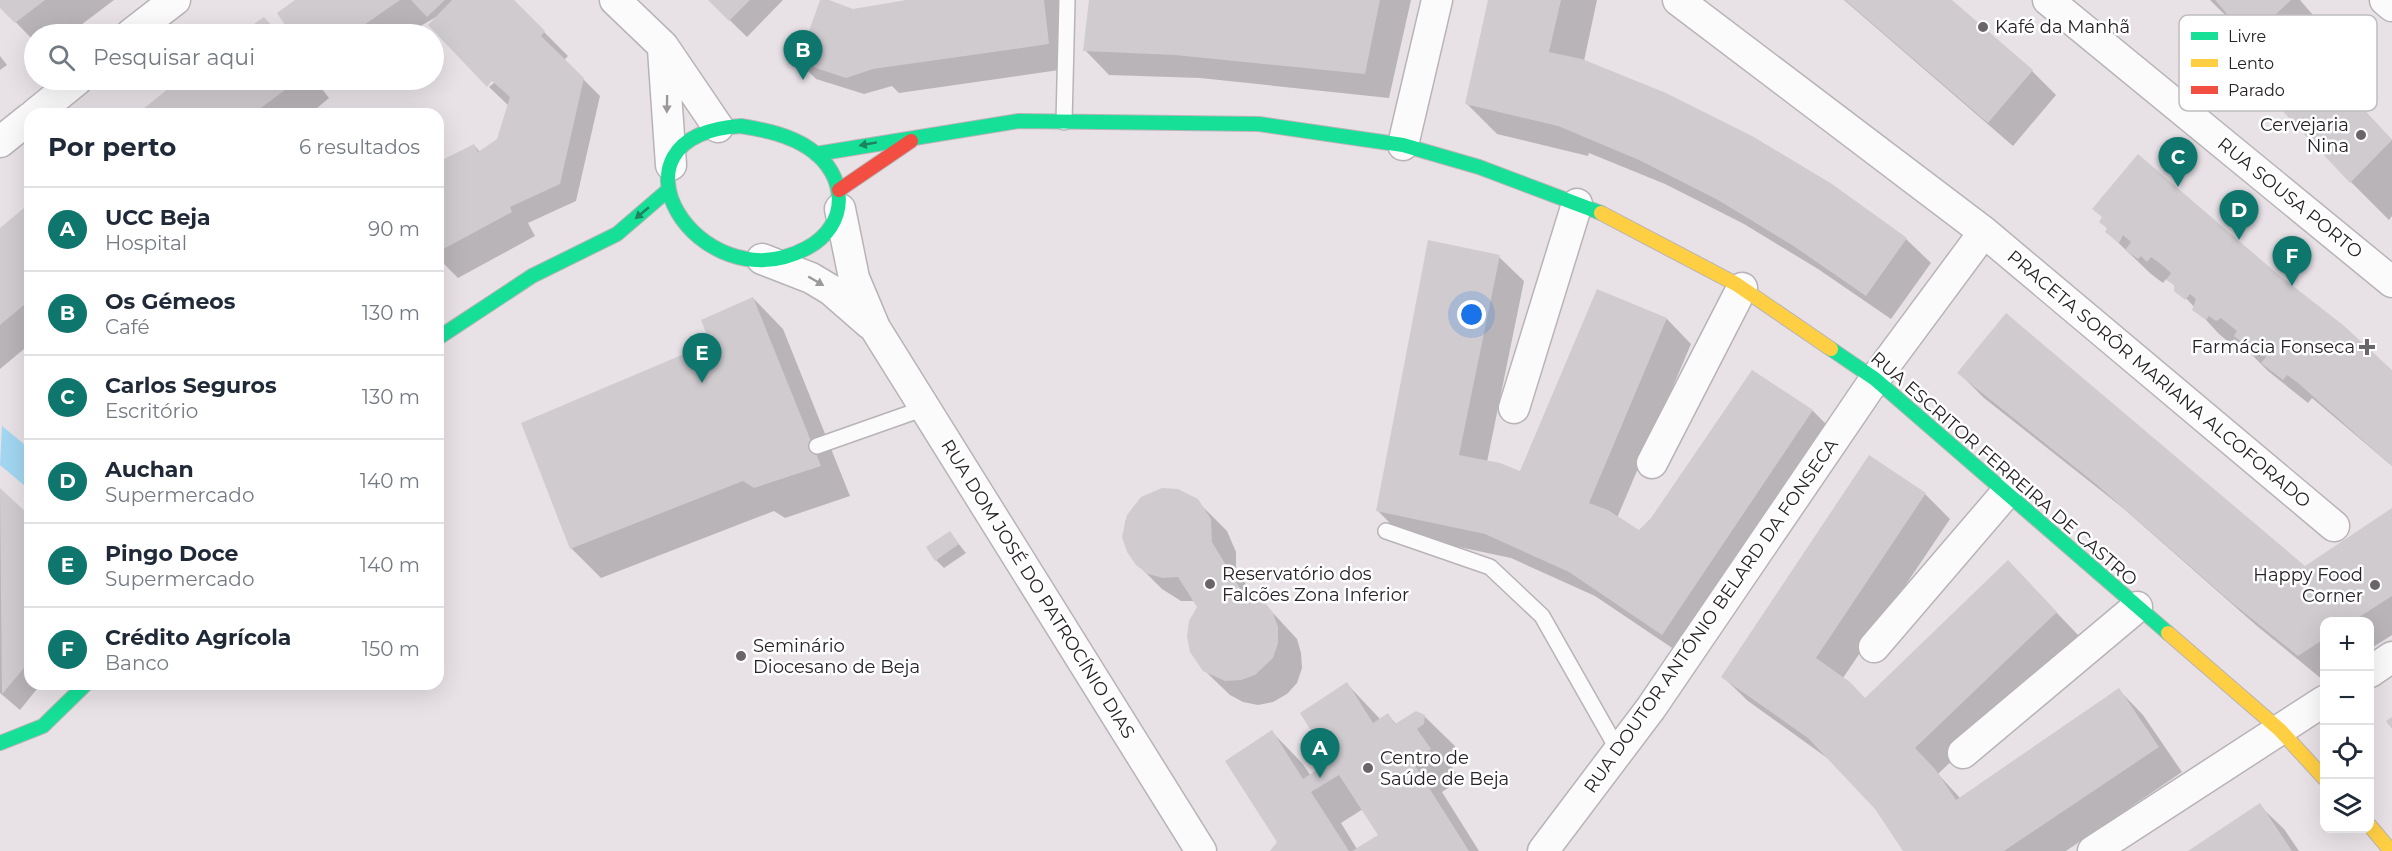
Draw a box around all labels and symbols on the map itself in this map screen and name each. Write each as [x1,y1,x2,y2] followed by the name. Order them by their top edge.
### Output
[2179,15,2377,111] legend
[1995,16,2130,38] place label: Kafé da Manhã
[1976,20,1990,34] marker: Kafé da Manhã
[2228,27,2266,46] text: Livre
[784,31,822,80] pin: B
[2228,54,2274,73] text: Lento
[2228,81,2285,100] text: Parado
[662,95,672,114] one-way arrow
[2260,114,2349,157] place label: Cervejaria Nina
[2354,128,2368,142] marker: Cervejaria Nina
[2213,133,2367,263] street label: RUA SOUSA PORTO
[2158,138,2198,187] pin: C
[859,140,878,149] one-way arrow
[2220,190,2258,240] pin: D
[634,206,650,219] one-way arrow
[2272,236,2312,286] pin: F
[2003,246,2315,512] street label: PRACETA SORÔR MARIANA ALCOFORADO
[808,276,825,286] one-way arrow
[1457,300,1486,329] your location
[682,334,722,383] pin: E
[2191,336,2355,358] place label: Farmácia Fonseca
[2360,340,2374,354] marker: Farmácia Fonseca
[1866,347,2142,591] street label: RUA ESCRITOR FERREIRA DE CASTRO
[1579,434,1843,797] street label: RUA DOUTOR ANTÓNIO BELARD DA FONSECA
[936,435,1140,743] street label: RUA DOM JOSÉ DO PATROCÍNIO DIAS
[1222,563,1409,606] place label: Reservatório dos Falcões Zona Inferior
[2253,564,2363,607] place label: Happy Food Corner
[1203,577,1217,591] marker: Reservatório dos Falcões Zona Inferior
[2368,578,2382,592] marker: Happy Food Corner
[753,635,920,678] place label: Seminário Diocesano de Beja
[734,649,748,663] marker: Seminário Diocesano de Beja
[1300,728,1340,778] pin: A
[1380,747,1509,790] place label: Centro de Saúde de Beja
[1361,761,1375,775] marker: Centro de Saúde de Beja

